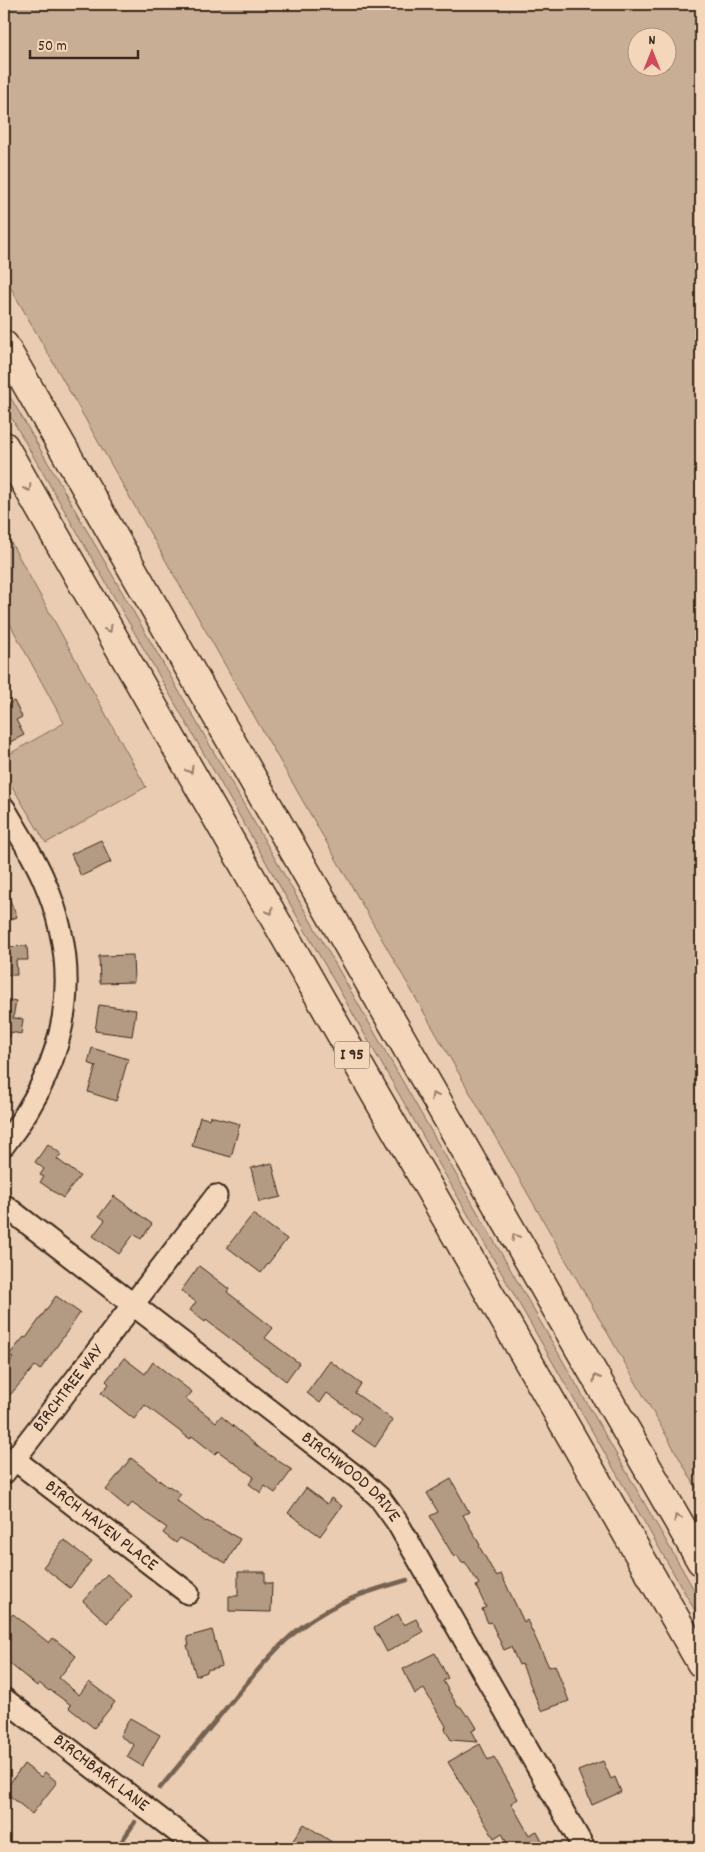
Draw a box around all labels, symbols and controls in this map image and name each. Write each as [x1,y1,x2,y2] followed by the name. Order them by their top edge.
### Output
[30,28,138,60] scale bar
[628,28,678,78] north arrow
[649,31,656,51] text: N
[38,36,67,58] text: 50 m
[22,483,32,492] one-way arrow
[102,624,112,633] one-way arrow
[183,765,193,774] one-way arrow
[264,906,274,915] one-way arrow
[334,1042,370,1068] road number: I 95
[431,1092,441,1101] one-way arrow
[512,1233,522,1242] one-way arrow
[27,1339,111,1438] street label: BIRCHTREE WAY
[592,1374,602,1383] one-way arrow
[296,1426,406,1528] street label: BIRCHWOOD DRIVE
[39,1475,163,1578] street label: BIRCH HAVEN PLACE
[673,1515,683,1524] one-way arrow
[48,1728,154,1818] street label: BIRCHBARK LANE

